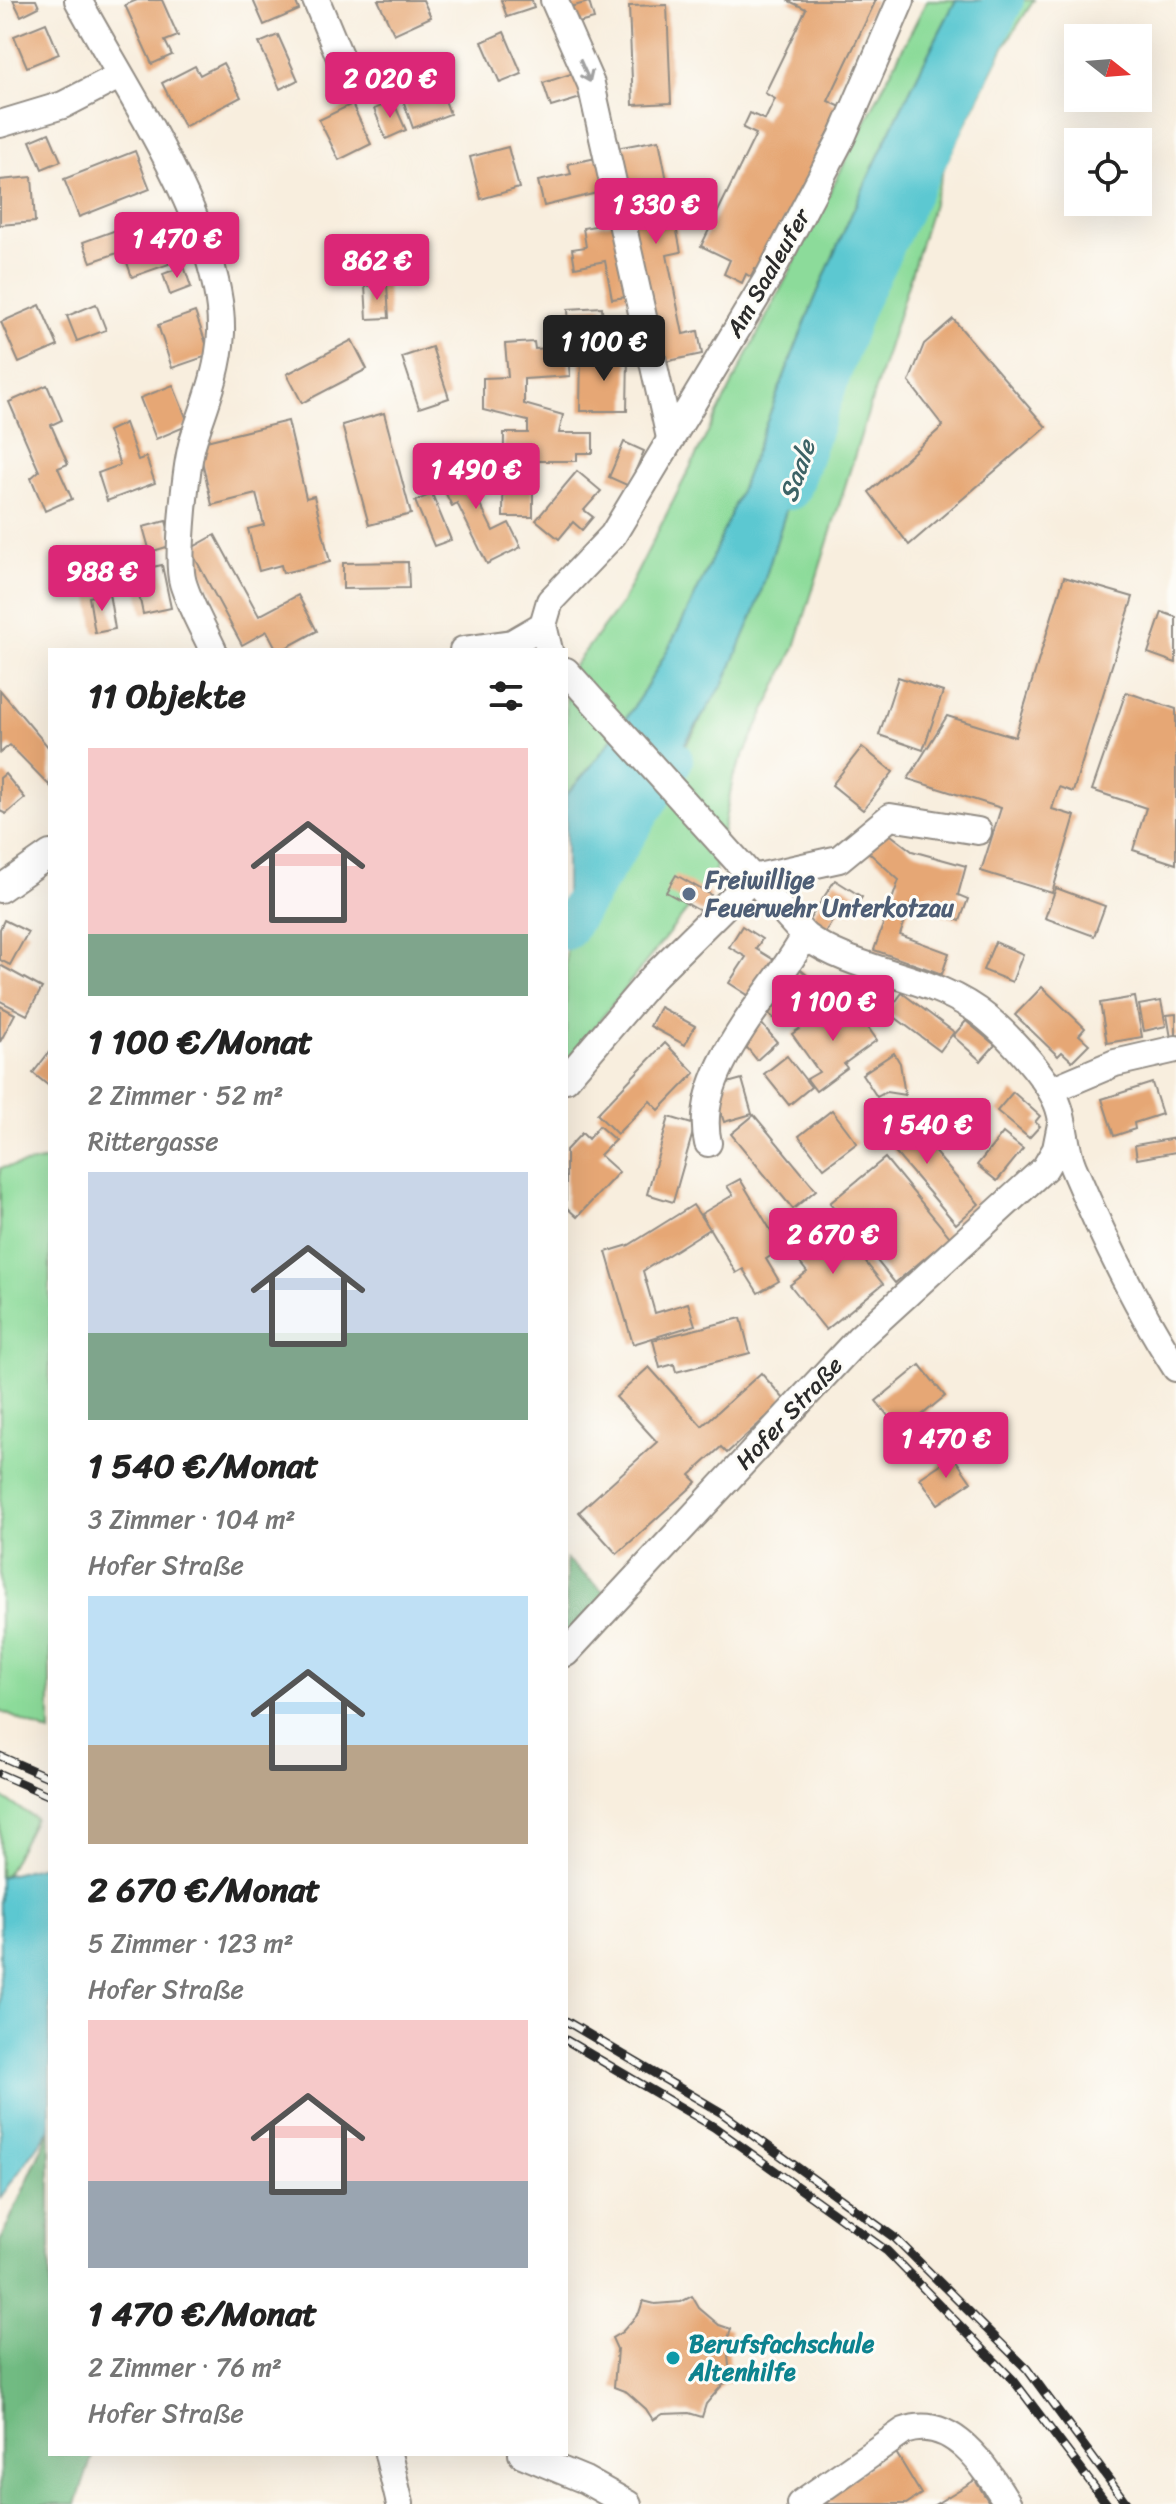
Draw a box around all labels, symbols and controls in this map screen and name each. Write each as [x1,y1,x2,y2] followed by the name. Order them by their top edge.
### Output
[1064,24,1152,112] north arrow
[1064,24,1152,216] map controls
[316,52,464,120] pin: 2 020 €
[343,55,437,101] text: 2 020 €
[579,58,594,83] one-way arrow
[1064,128,1152,216] button: locate
[582,178,730,246] pin: 1 330 €
[613,181,699,227] text: 1 330 €
[713,199,823,346] street label: Am Saaleufer
[103,212,251,280] pin: 1 470 €
[132,215,222,261] text: 1 470 €
[321,234,433,302] pin: 862 €
[342,237,412,283] text: 862 €
[530,315,678,383] pin: 1 100 €
[561,318,647,364] text: 1 100 €
[765,432,830,508] water label: Saale
[402,443,550,511] pin: 1 490 €
[431,446,521,492] text: 1 490 €
[46,545,158,613] pin: 988 €
[66,548,138,594] text: 988 €
[88,666,246,726] text: 11 Objekte
[484,674,528,718] icon: filters
[236,800,380,944] icon: home
[704,859,955,929] place label: Freiwillige Feuerwehr Unterkotzau
[680,885,698,903] marker: Freiwillige Feuerwehr Unterkotzau
[759,975,907,1043] pin: 1 100 €
[790,978,876,1024] text: 1 100 €
[88,1012,313,1072] text: 1 100 €/Monat
[88,1072,283,1118] text: 2 Zimmer · 52 m²
[853,1098,1001,1166] pin: 1 540 €
[882,1101,972,1147] text: 1 540 €
[88,1118,219,1164] text: Rittergasse
[759,1208,907,1276] pin: 2 670 €
[787,1211,879,1257] text: 2 670 €
[236,1224,380,1368] icon: home
[725,1346,853,1480] street label: Hofer Straße
[872,1412,1020,1480] pin: 1 470 €
[901,1415,991,1461] text: 1 470 €
[88,1436,319,1496] text: 1 540 €/Monat
[88,1496,296,1542] text: 3 Zimmer · 104 m²
[88,1542,244,1588] text: Hofer Straße
[236,1648,380,1792] icon: home
[88,1860,320,1920] text: 2 670 €/Monat
[88,1920,294,1966] text: 5 Zimmer · 123 m²
[88,1966,244,2012] text: Hofer Straße
[236,2072,380,2216] icon: home
[88,2284,317,2344] text: 1 470 €/Monat
[688,2323,875,2393] place label: Berufsfachschule Altenhilfe
[88,2344,282,2390] text: 2 Zimmer · 76 m²
[664,2349,682,2367] marker: Berufsfachschule Altenhilfe
[88,2390,244,2436] text: Hofer Straße

